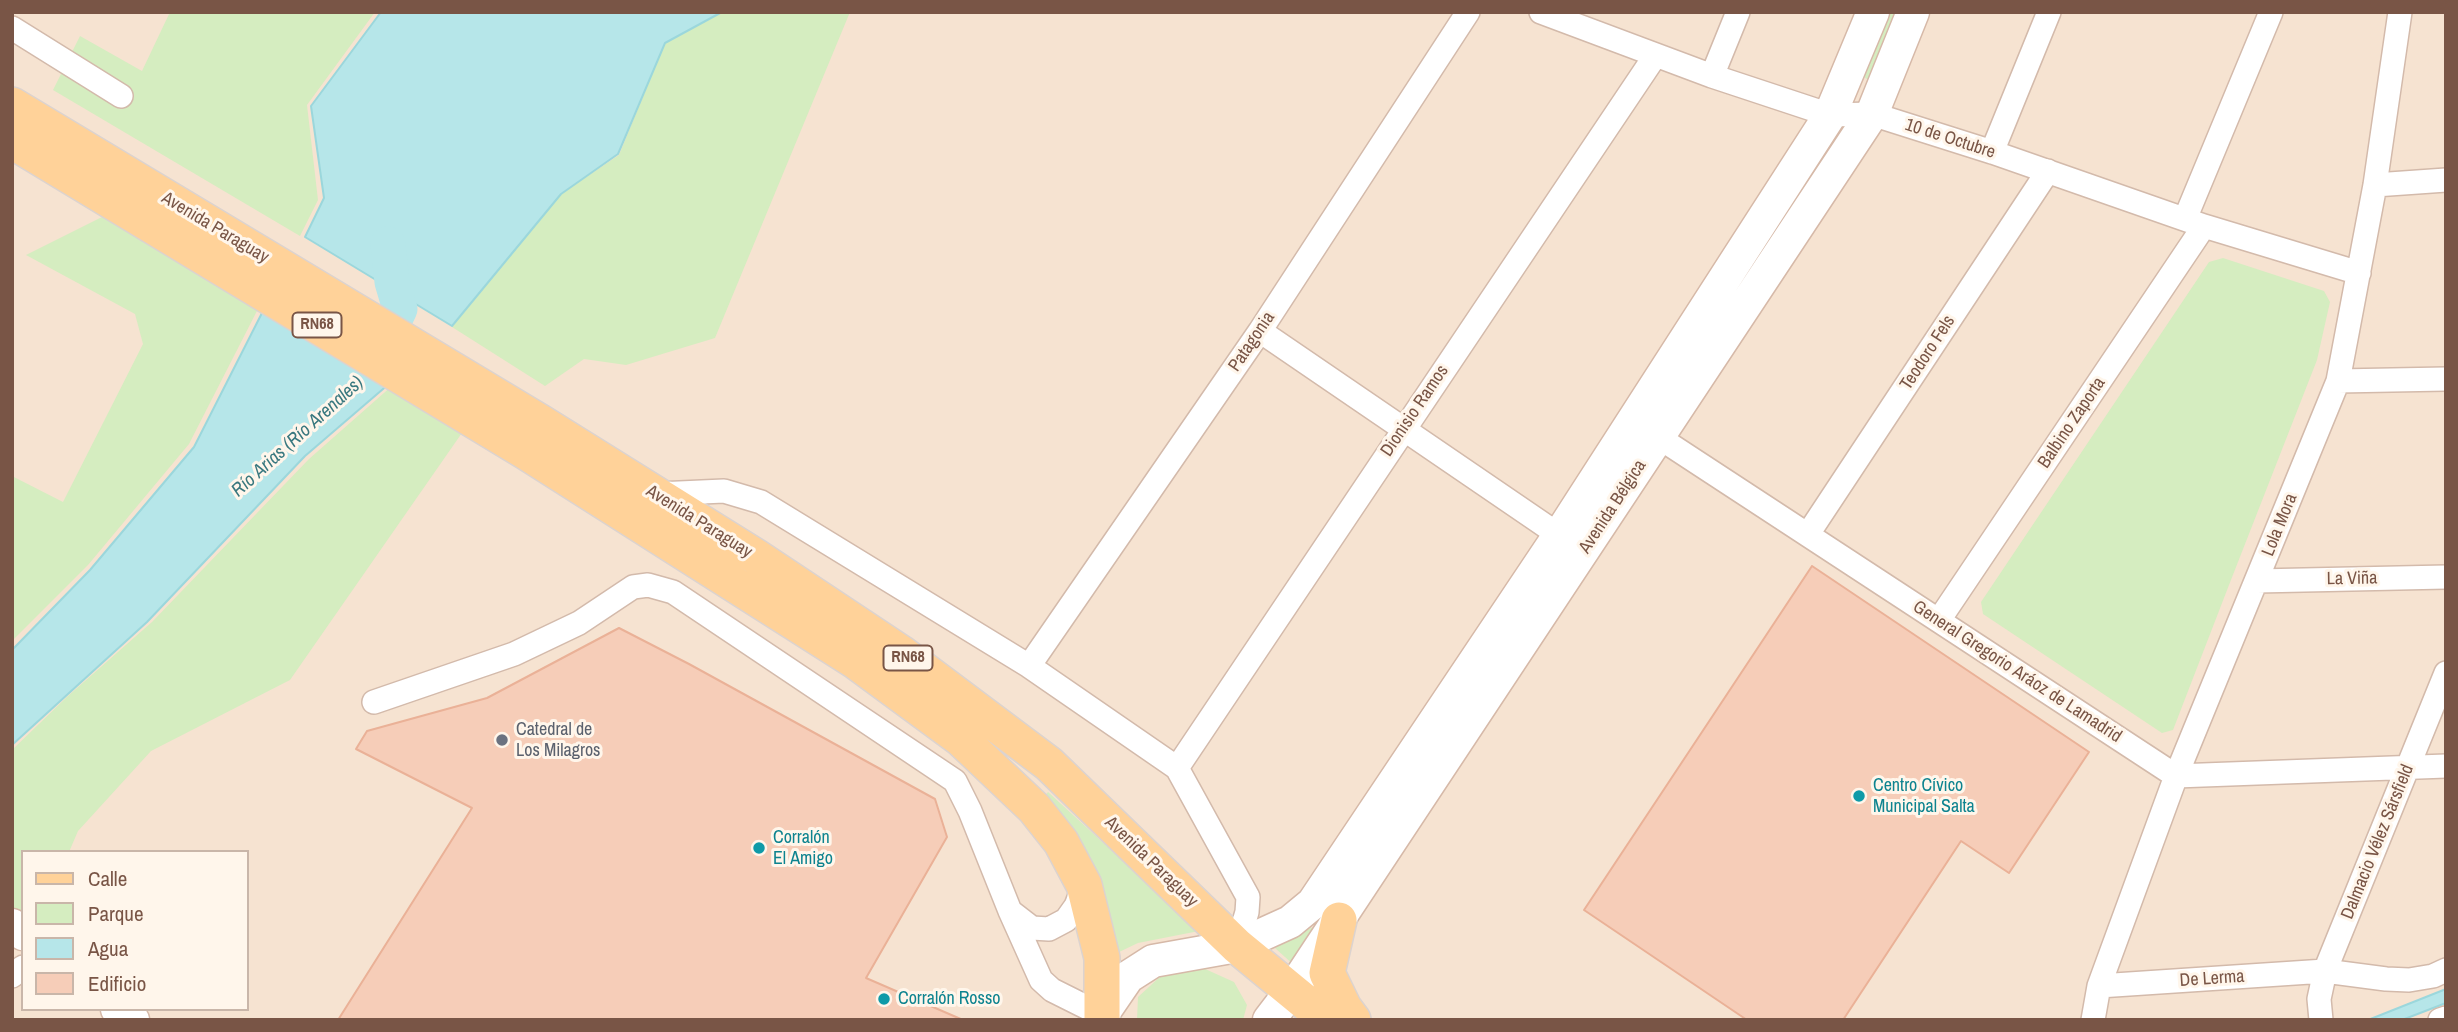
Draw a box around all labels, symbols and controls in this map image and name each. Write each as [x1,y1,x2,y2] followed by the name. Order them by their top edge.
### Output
[1902,114,1998,164] street label: 10 de Octubre
[157,188,273,268] street label: Avenida Paraguay
[1224,308,1280,376] street label: Patagonia
[292,312,342,338] road number: RN68
[1896,312,1960,394] street label: Teodoro Fels
[1376,361,1454,461] street label: Dionisio Ramos
[227,372,369,502] water label: Río Arias (Río Arenales)
[2034,373,2110,473] street label: Balbino Zaporta
[1575,456,1651,558] street label: Avenida Bélgica
[642,481,756,563] street label: Avenida Paraguay
[2258,491,2302,559] street label: Lola Mora
[2326,568,2378,590] street label: La Viña
[1909,596,2125,748] street label: General Gregorio Aráoz de Lamadrid
[884,646,932,670] road number: RN68
[516,719,600,762] place label: Catedral de Los Milagros
[494,732,510,748] marker: Catedral de Los Milagros
[2337,762,2419,922] street label: Dalmacio Vélez Sársfield
[1873,775,1975,818] place label: Centro Cívico Municipal Salta
[1851,788,1867,804] marker: Centro Cívico Municipal Salta
[1100,812,1202,912] street label: Avenida Paraguay
[773,827,833,870] place label: Corralón El Amigo
[751,840,767,856] marker: Corralón El Amigo
[21,850,248,1011] legend
[88,864,127,893] text: Calle
[88,899,144,928] text: Parque
[88,934,128,963] text: Agua
[2179,966,2245,992] street label: De Lerma
[88,969,146,998] text: Edificio
[898,988,1001,1010] place label: Corralón Rosso
[876,991,892,1007] marker: Corralón Rosso

